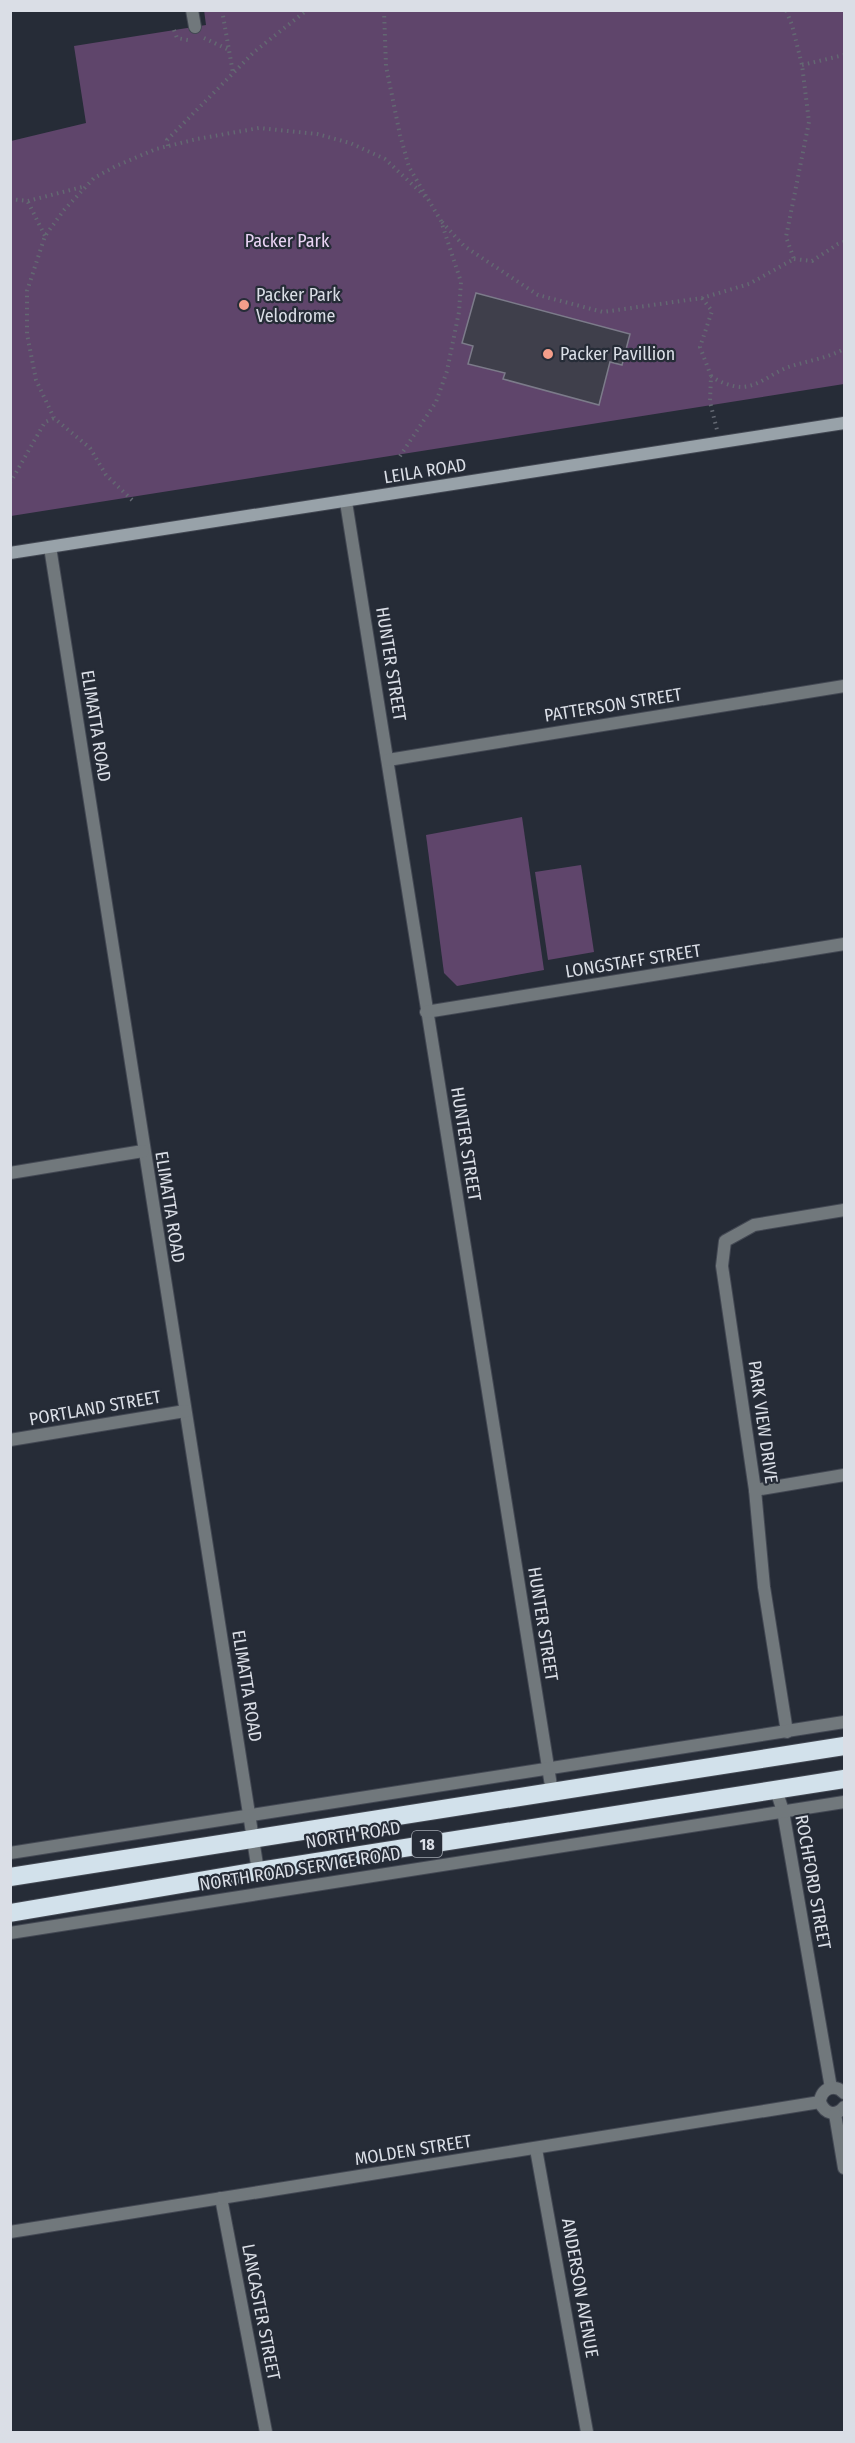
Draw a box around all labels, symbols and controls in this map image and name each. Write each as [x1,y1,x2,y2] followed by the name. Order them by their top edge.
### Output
[245,230,330,252] park label: Packer Park
[256,284,341,327] place label: Packer Park Velodrome
[237,298,251,312] marker: Packer Park Velodrome
[560,343,675,365] place label: Packer Pavillion
[541,347,555,361] marker: Packer Pavillion
[382,454,468,488] street label: LEILA ROAD
[371,605,411,723] street label: HUNTER STREET
[76,669,116,783] street label: ELIMATTA ROAD
[543,683,684,727] street label: PATTERSON STREET
[564,939,703,983] street label: LONGSTAFF STREET
[446,1085,486,1203] street label: HUNTER STREET
[150,1150,190,1264] street label: ELIMATTA ROAD
[743,1359,783,1485] street label: PARK VIEW DRIVE
[27,1385,163,1430] street label: PORTLAND STREET
[523,1565,563,1683] street label: HUNTER STREET
[227,1629,267,1743] street label: ELIMATTA ROAD
[790,1813,836,1952] street label: ROCHFORD STREET
[304,1817,402,1853] street label: NORTH ROAD
[412,1831,442,1857] road number: 18
[198,1842,402,1896] street label: NORTH ROAD SERVICE ROAD
[353,2130,474,2170] street label: MOLDEN STREET
[557,2217,603,2359] street label: ANDERSON AVENUE
[237,2242,285,2383] street label: LANCASTER STREET

